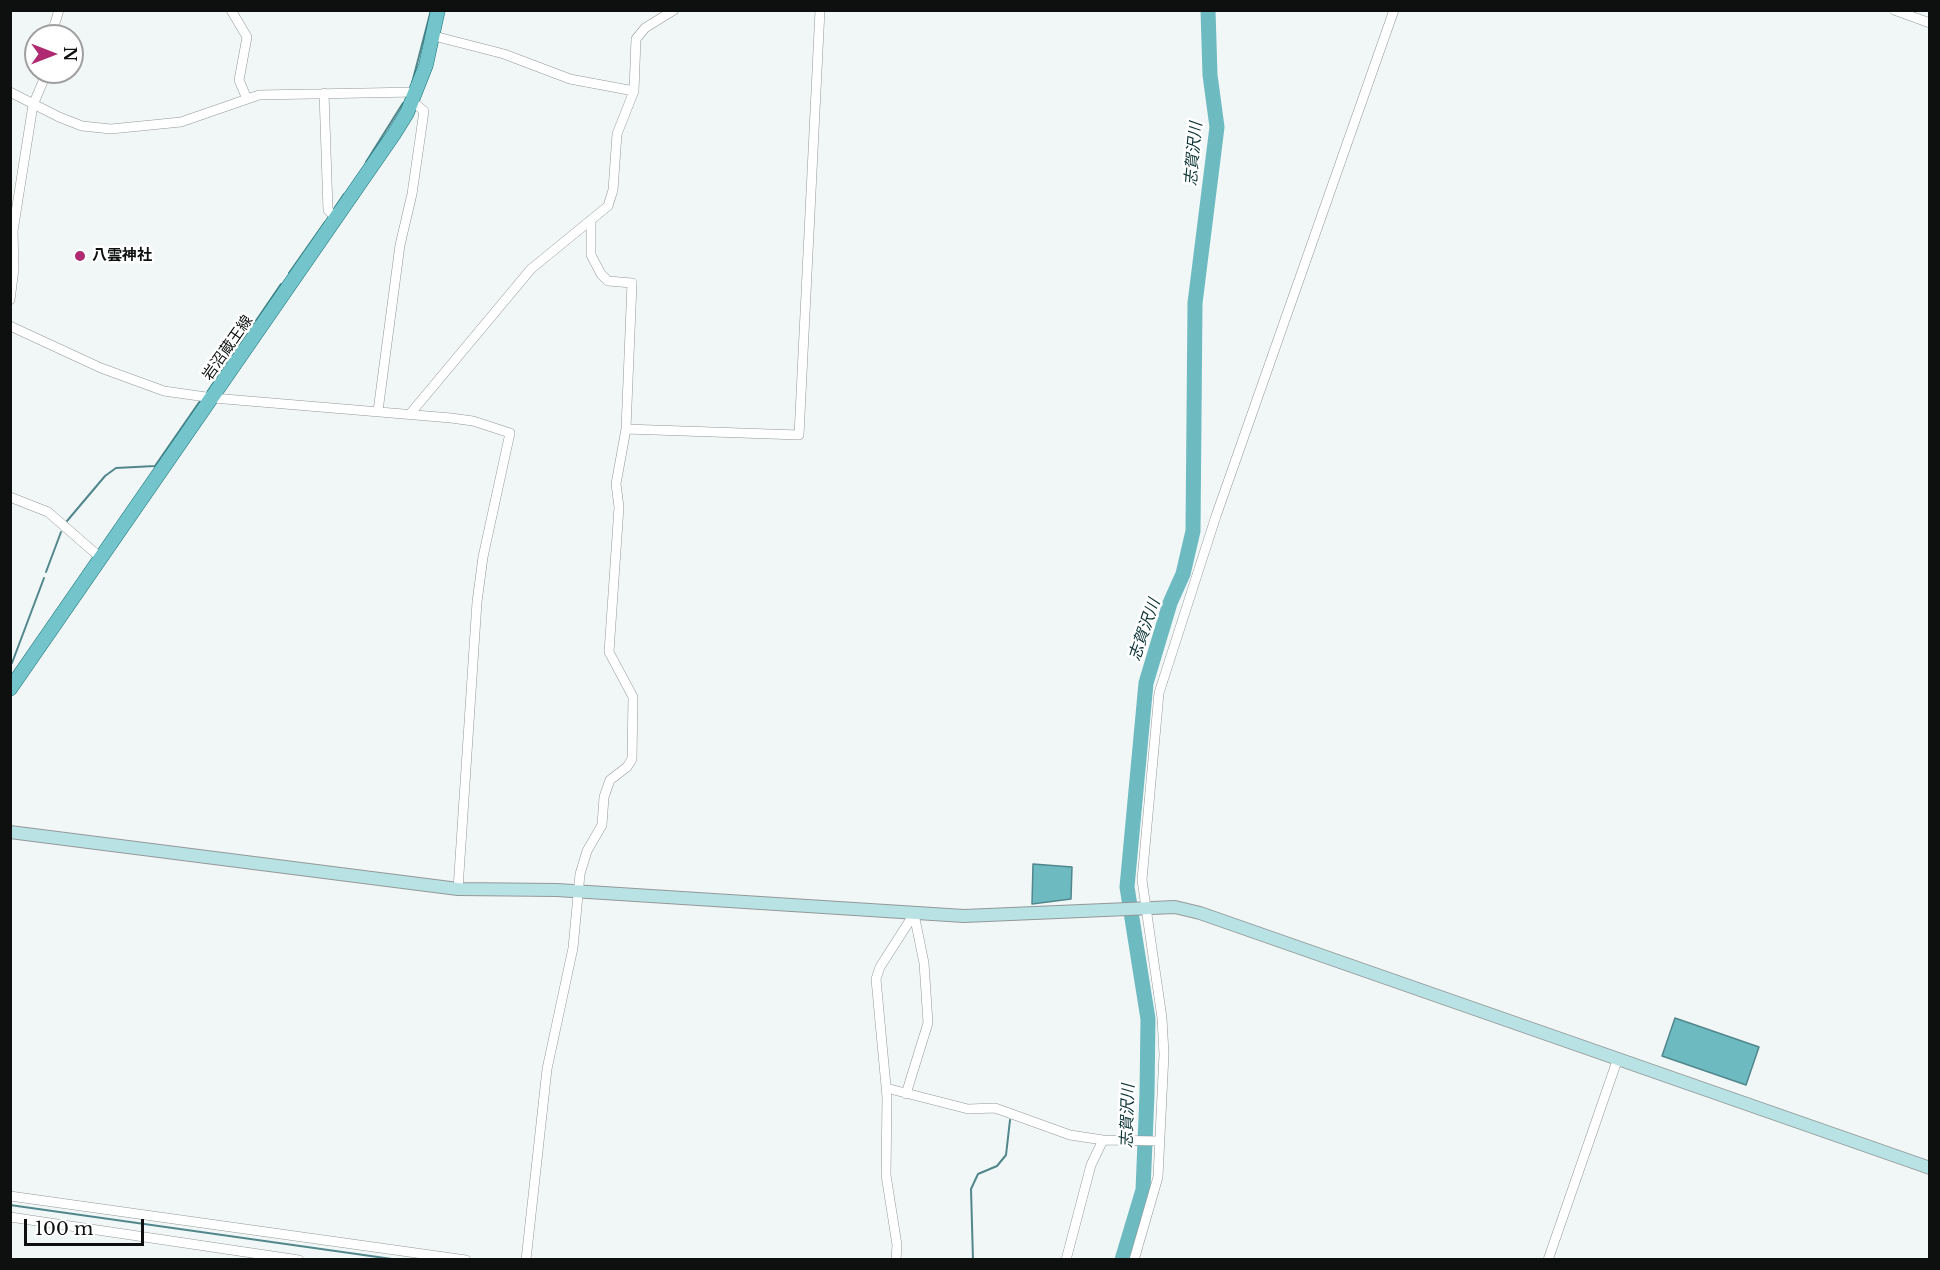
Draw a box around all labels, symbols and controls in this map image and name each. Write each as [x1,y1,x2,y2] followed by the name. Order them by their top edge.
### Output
[24,24,84,84] north arrow
[60,46,80,62] text: N
[1182,121,1206,187] water label: 志賀沢川
[92,247,152,265] place label: 八雲神社
[73,249,87,263] marker: 八雲神社
[199,312,257,384] street label: 岩沼蔵王線
[1126,597,1164,663] water label: 志賀沢川
[1117,1084,1139,1148] water label: 志賀沢川
[27,1207,147,1245] scale bar
[35,1218,93,1240] text: 100 m

